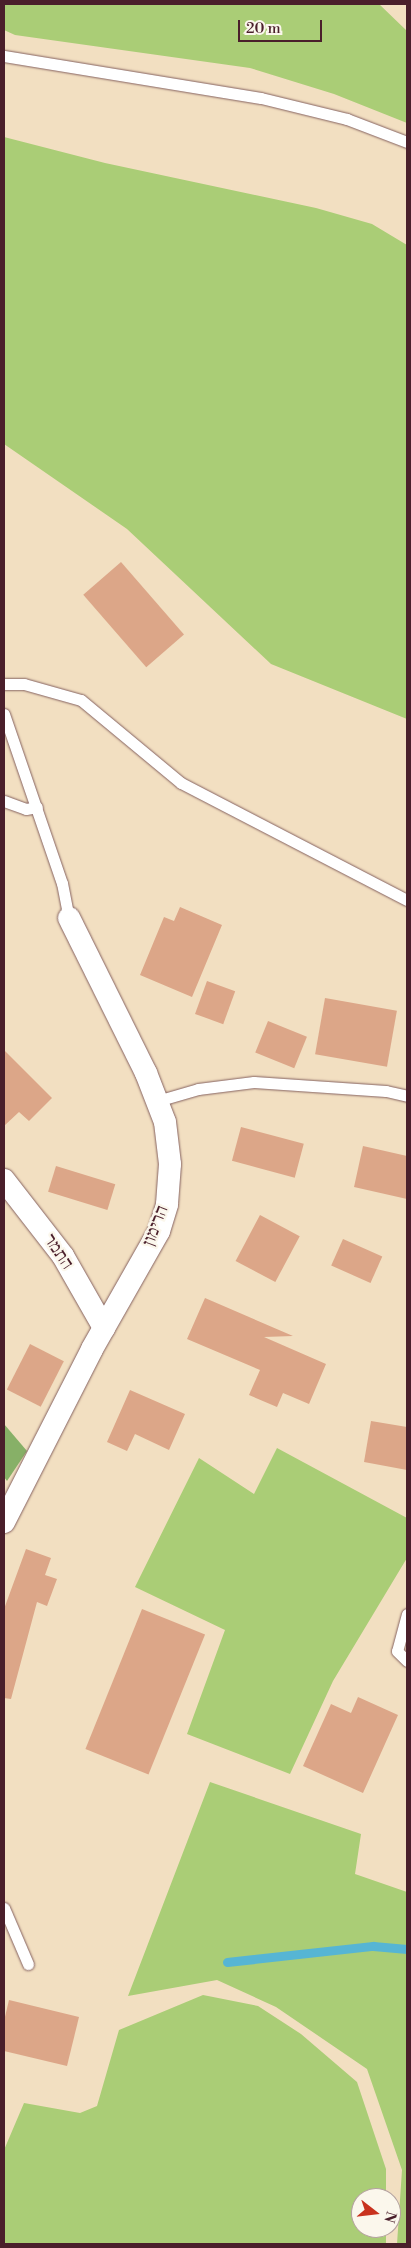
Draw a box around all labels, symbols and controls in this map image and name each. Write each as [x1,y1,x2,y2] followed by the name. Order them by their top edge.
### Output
[241,10,325,42] scale bar
[246,19,281,38] text: 20 m
[138,1203,174,1249] street label: הרימון
[38,1230,78,1274] street label: התמר
[351,2188,401,2238] north arrow
[379,2209,400,2225] text: N

